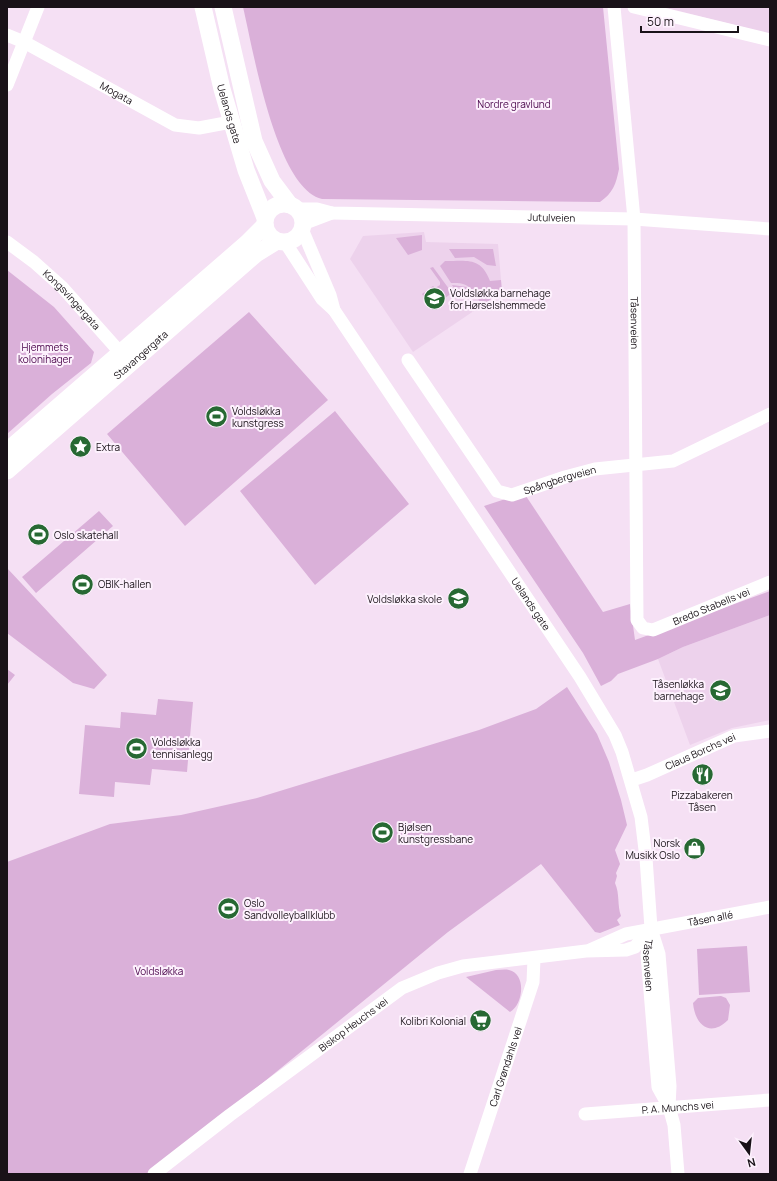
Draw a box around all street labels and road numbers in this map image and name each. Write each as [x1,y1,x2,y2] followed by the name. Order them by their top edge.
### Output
[98,78,135,108] street label: Mogata
[214,83,245,145] street label: Uelands gate
[527,210,575,225] street label: Jutulveien
[40,266,104,333] street label: Kongsvingergata
[628,297,642,349] street label: Tåsenveien
[110,327,171,382] street label: Stavangergata
[521,462,598,498] street label: Spångbergveien
[508,575,554,633] street label: Uelands gate
[671,584,752,628] street label: Bredo Stabells vei
[663,729,738,773] street label: Claus Borchs vei
[686,907,734,929] street label: Tåsen allé
[640,938,657,992] street label: Tåsenveien
[315,994,390,1055] street label: Biskop Heuchs vei
[486,1025,525,1108] street label: Carl Grøndahls vei
[641,1097,714,1117] street label: P. A. Munchs vei

